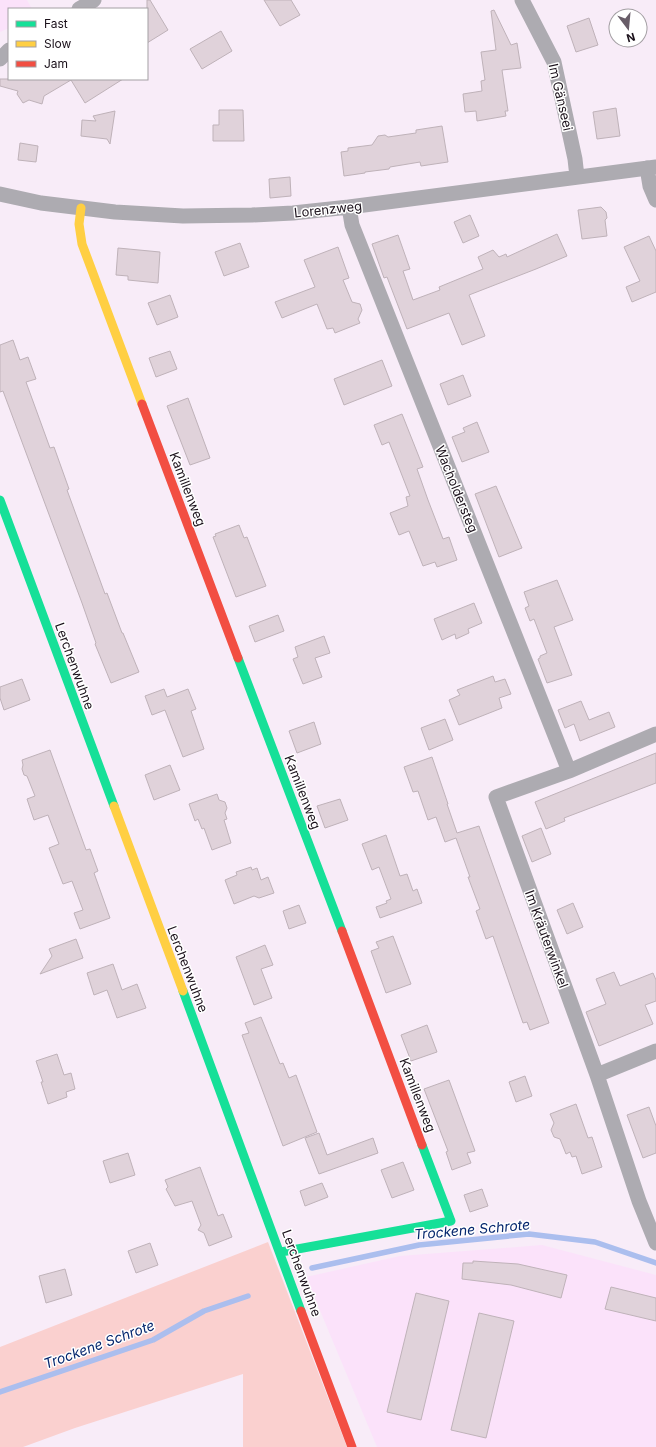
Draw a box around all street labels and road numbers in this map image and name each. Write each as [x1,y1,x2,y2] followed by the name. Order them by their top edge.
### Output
[546,62,576,132] street label: Im Gänseei
[293,197,363,221] street label: Lorenzweg
[432,443,482,535] street label: Wacholdersteg
[167,450,209,528] street label: Kamillenweg
[52,620,98,712] street label: Lerchenwuhne
[282,753,324,831] street label: Kamillenweg
[522,888,572,990] street label: Im Kräuterwinkel
[164,924,212,1014] street label: Lerchenwuhne
[397,1056,439,1134] street label: Kamillenweg
[279,1227,325,1319] street label: Lerchenwuhne

